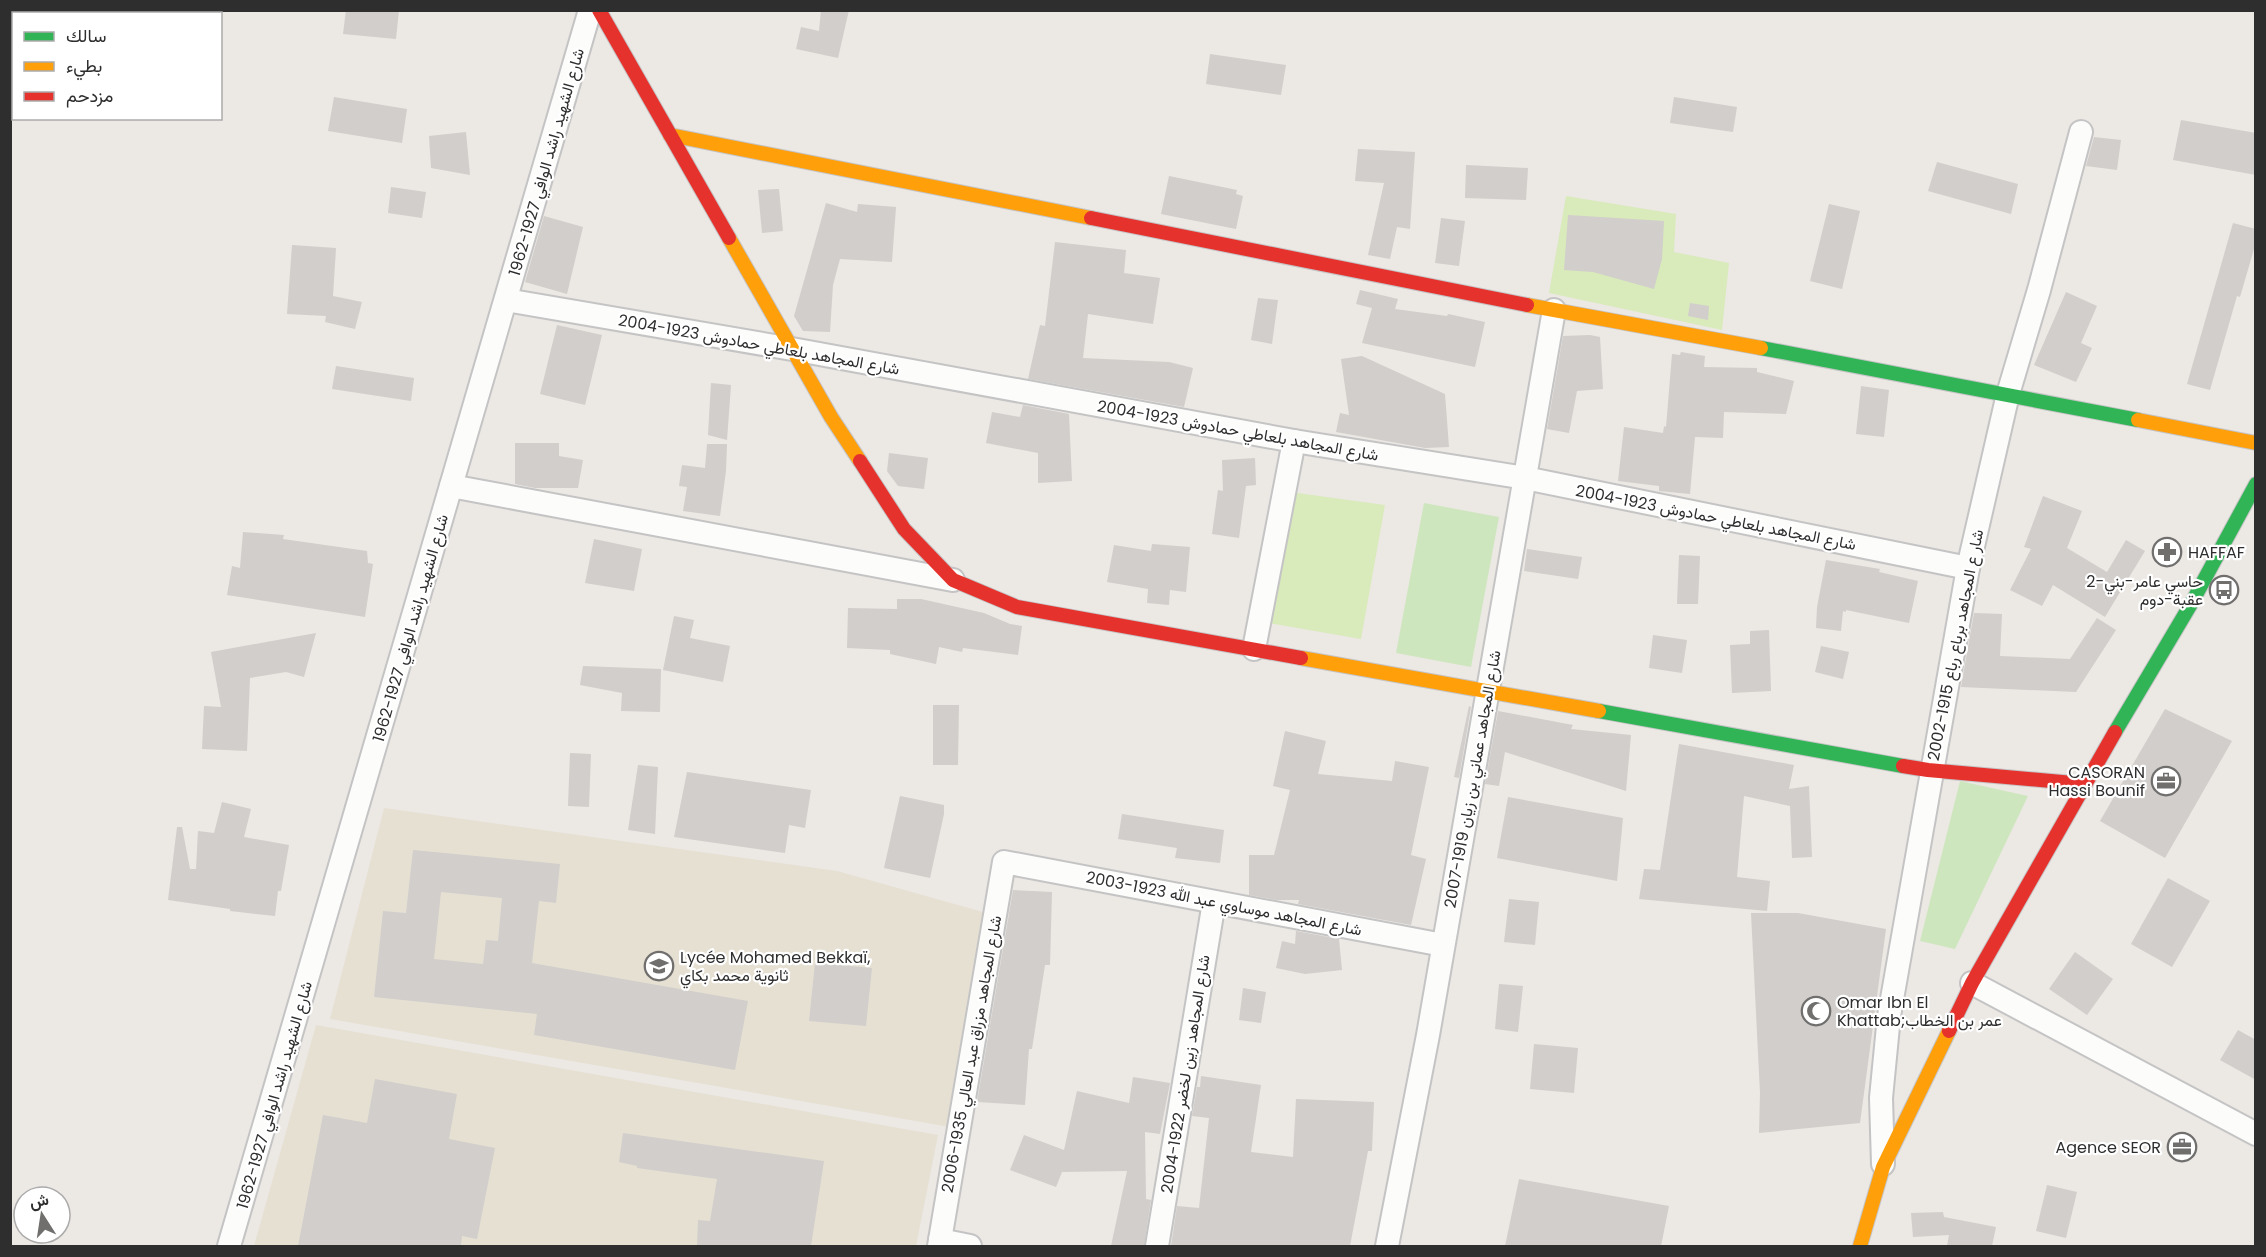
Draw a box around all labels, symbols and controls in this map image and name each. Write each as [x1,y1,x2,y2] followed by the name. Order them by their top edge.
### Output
[12,12,222,120] legend
[66,23,106,48] text: سالك
[503,46,592,279] street label: شارع الشهيد راشد الوافي 1927-1962
[66,53,102,81] text: بطيء
[66,83,113,108] text: مزدحم
[616,308,901,383] street label: شارع المجاهد بلعاطي حمادوش 1923-2004
[1095,394,1380,469] street label: شارع المجاهد بلعاطي حمادوش 1923-2004
[1573,479,1858,558] street label: شارع المجاهد بلعاطي حمادوش 1923-2004
[367,512,456,745] street label: شارع الشهيد راشد الوافي 1927-1962
[1922,527,1989,763] street label: شار ع المجاهد برباع رباع 1915-2002
[2151,536,2183,568] pharmacy icon: HAFFAF
[2188,541,2245,564] place label: HAFFAF
[2086,570,2203,611] place label: 2-حاسي عامر-بني عقبة-دوم
[2208,574,2240,606] bus stop icon: 2-حاسي عامر-بني عقبة-دوم
[1438,648,1508,910] street label: شارع المجاهد عماني بن زيان 1919-2007
[2048,761,2145,802] place label: CASORAN Hassi Bounif
[2150,765,2182,797] office icon: CASORAN Hassi Bounif
[1084,865,1364,944] street label: شارع المجاهد موساوي عبد الله 1923-2003
[936,914,1009,1195] street label: شارع المجاهد مزراق عبد العالي 1935-2006
[680,946,870,989] place label: Lycée Mohamed Bekkaï, ثانوية محمد بكاي
[643,950,675,982] school or university icon: Lycée Mohamed Bekkaï, ثانوية محمد بكاي
[1155,953,1216,1195] street label: شارع المجاهد زين لخضر 1922-2004
[231,979,320,1212] street label: شارع الشهيد راشد الوافي 1927-1962
[1837,991,2002,1032] place label: Omar Ibn El Khattab;عمر بن الخطاب
[1800,995,1832,1027] mosque icon: Omar Ibn El Khattab;عمر بن الخطاب
[2166,1131,2198,1163] office icon: Agence SEOR
[2055,1136,2161,1159] place label: Agence SEOR
[12,1185,72,1245] north arrow
[27,1188,51,1214] text: ش

